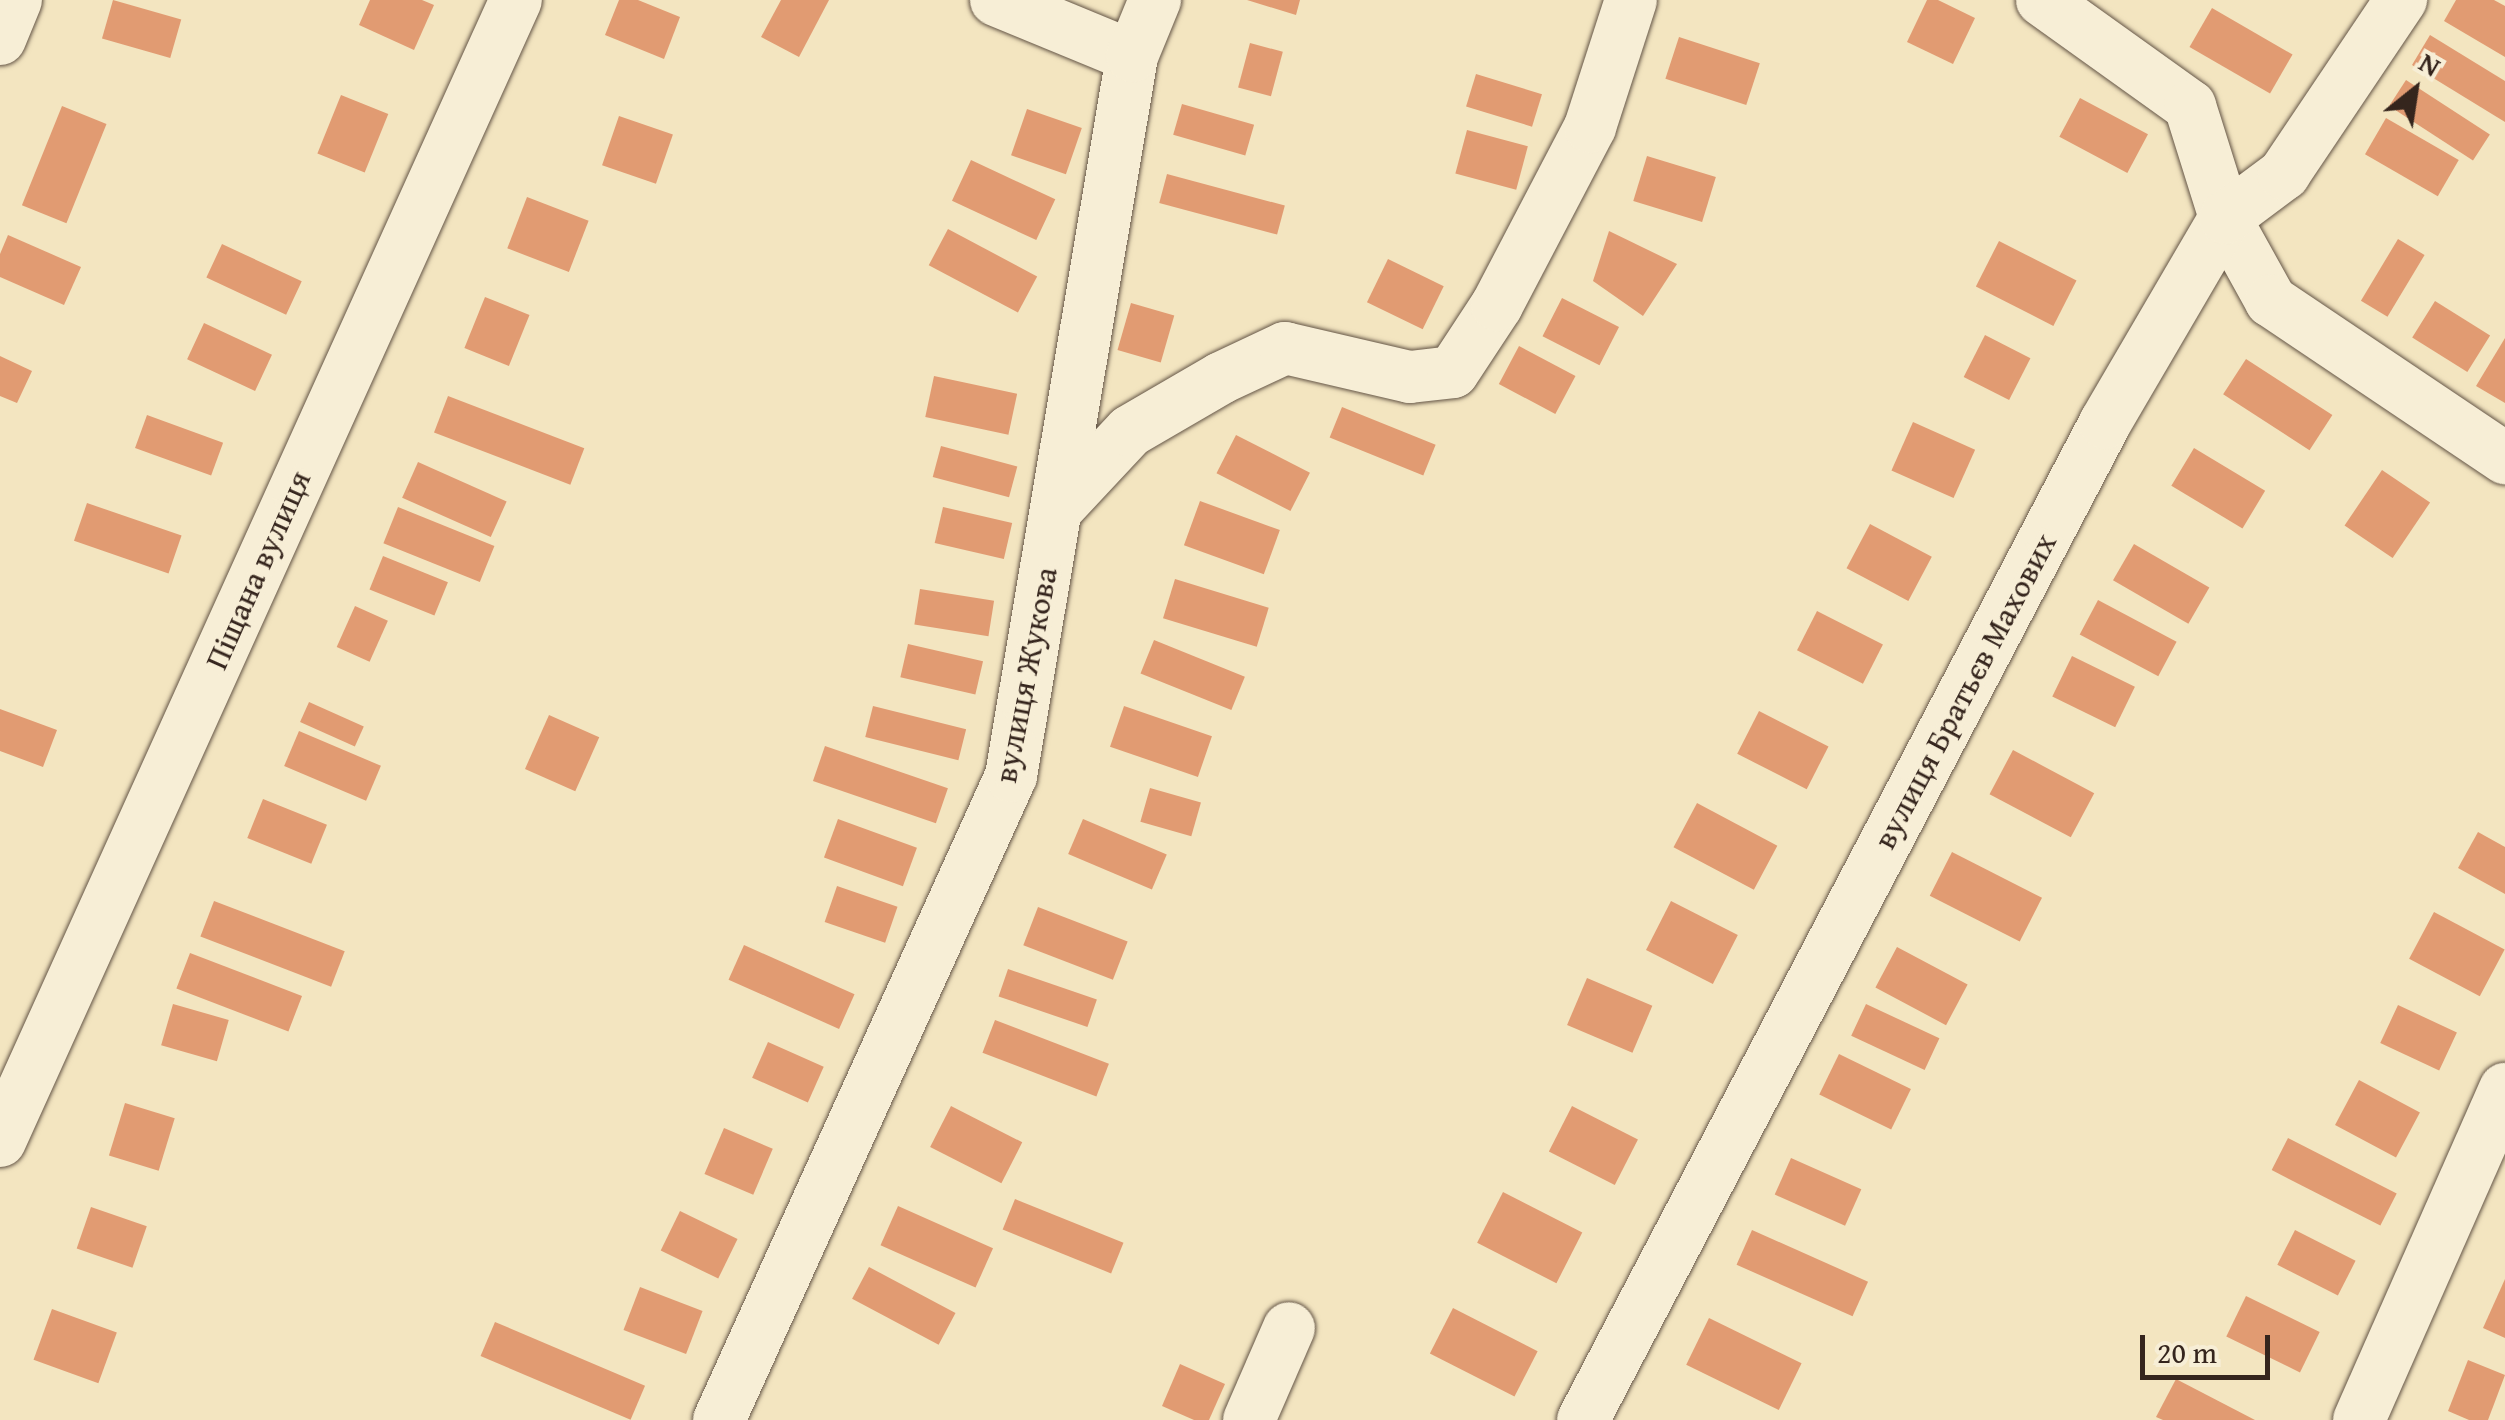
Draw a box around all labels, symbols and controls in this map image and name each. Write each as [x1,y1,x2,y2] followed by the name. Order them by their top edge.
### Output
[2365,40,2465,140] north arrow
[2412,41,2449,86] text: N
[197,465,319,675] street label: Піщана вулиця
[1865,527,2065,855] street label: вулиця Братьєв Махових
[986,564,1066,786] street label: вулиця Жукова
[2145,1315,2275,1377] scale bar
[2157,1330,2217,1374] text: 20 m

